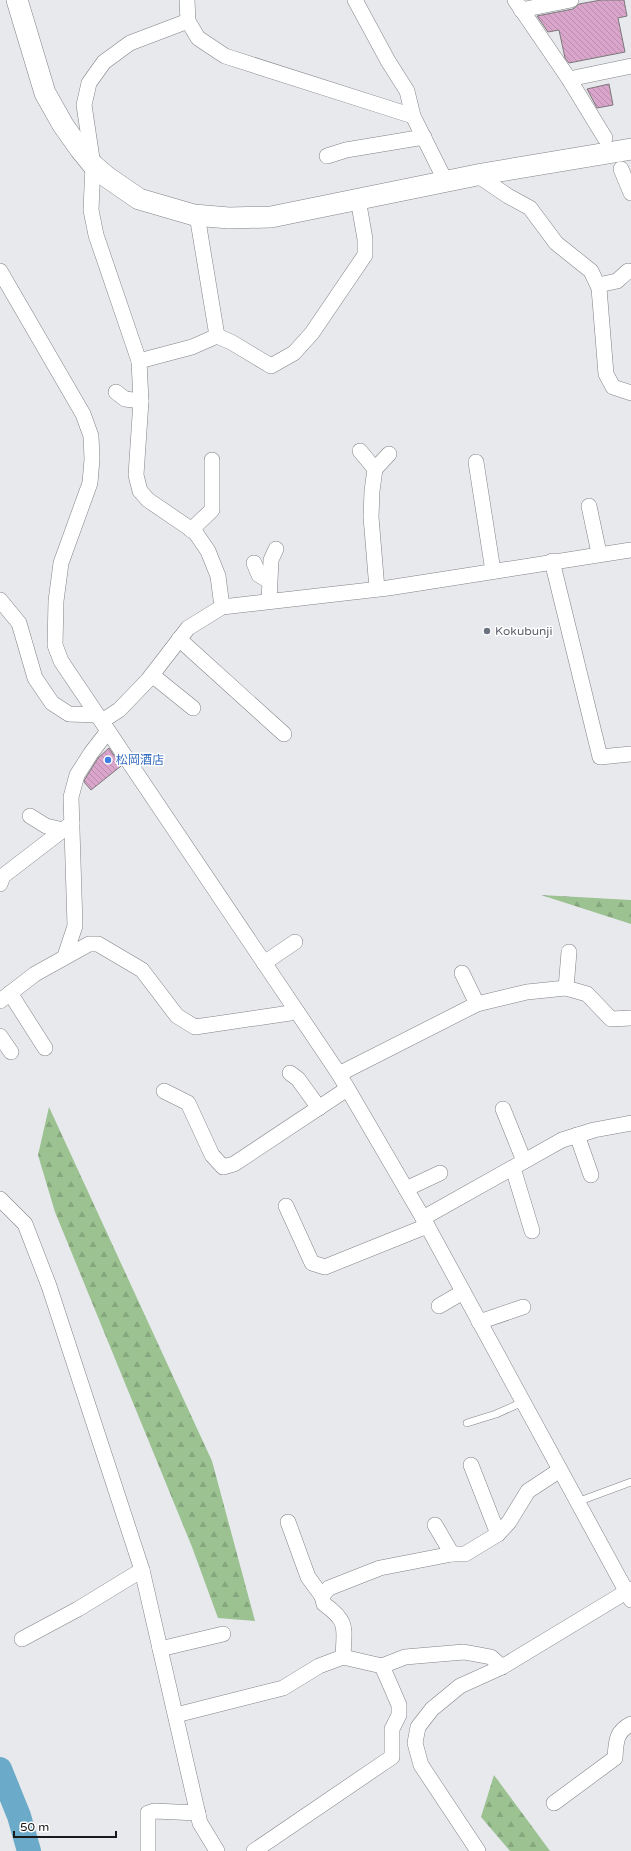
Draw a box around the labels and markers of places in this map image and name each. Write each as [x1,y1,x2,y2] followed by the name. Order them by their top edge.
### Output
[495,624,552,638] place label: Kokubunji
[482,626,492,636] marker: Kokubunji
[116,753,164,767] place label: 松岡酒店
[103,755,113,765] marker: 松岡酒店

